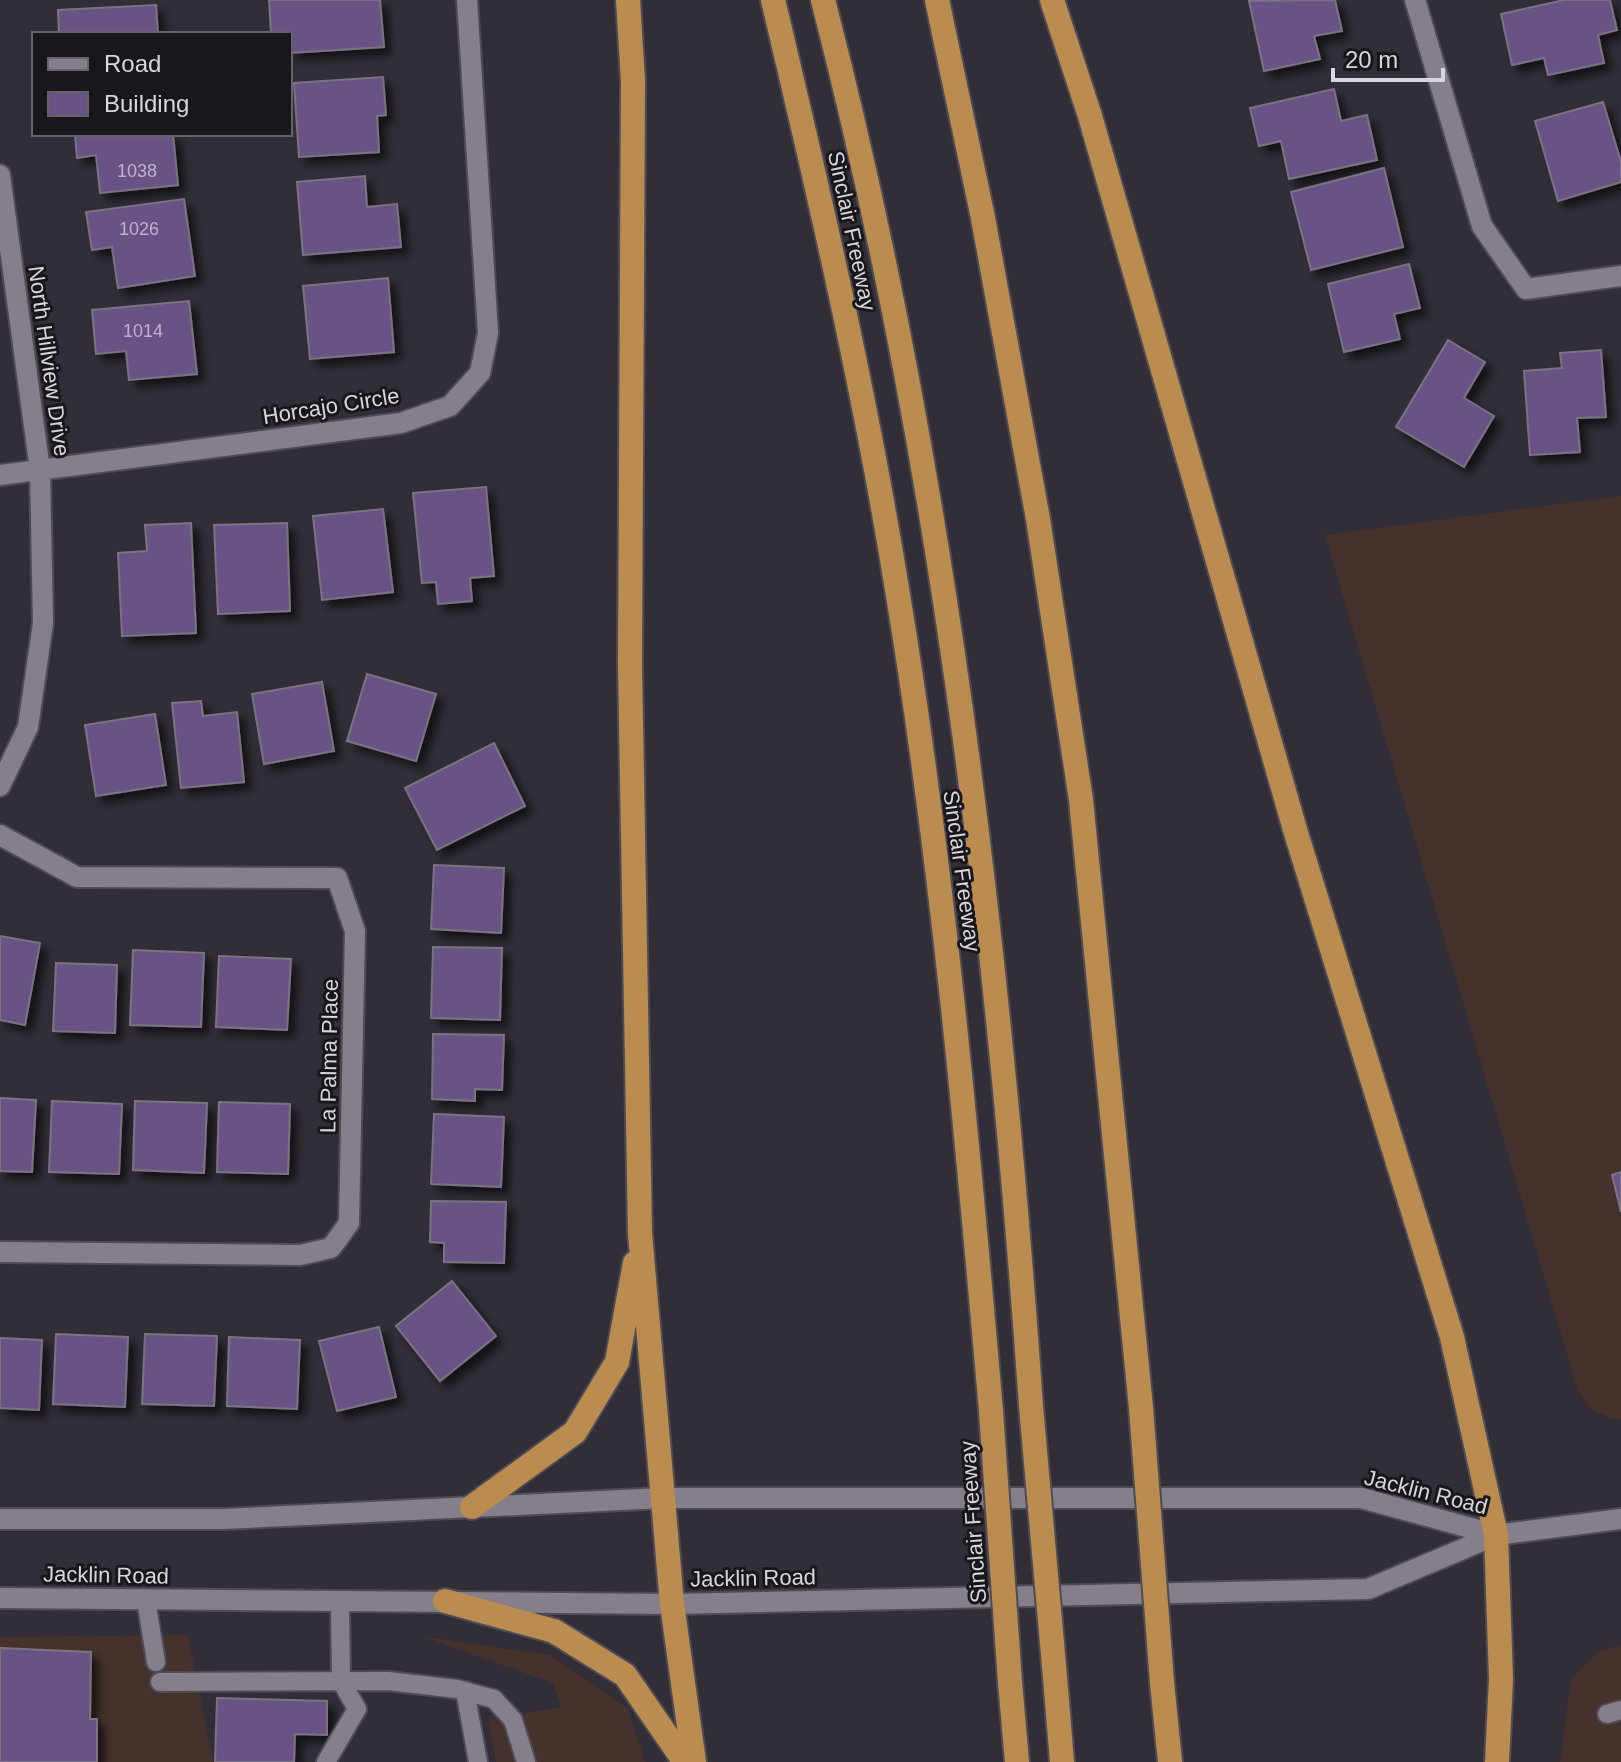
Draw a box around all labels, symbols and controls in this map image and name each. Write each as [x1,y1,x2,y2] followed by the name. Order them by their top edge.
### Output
[32,32,292,136] legend
[1333,32,1443,82] scale bar
[1345,46,1398,73] text: 20 m
[104,50,161,77] text: Road
[104,90,189,117] text: Building
[823,149,881,313] street label: Sinclair Freeway
[117,161,157,181] house number: 1038
[119,219,159,239] house number: 1026
[23,264,75,458] street label: North Hillview Drive
[123,321,163,341] house number: 1014
[261,383,401,429] street label: Horcajo Circle
[938,789,986,953] street label: Sinclair Freeway
[315,979,343,1133] street label: La Palma Place
[955,1440,991,1604] street label: Sinclair Freeway
[1362,1465,1490,1519] street label: Jacklin Road
[43,1561,169,1589] street label: Jacklin Road
[690,1564,816,1592] street label: Jacklin Road

